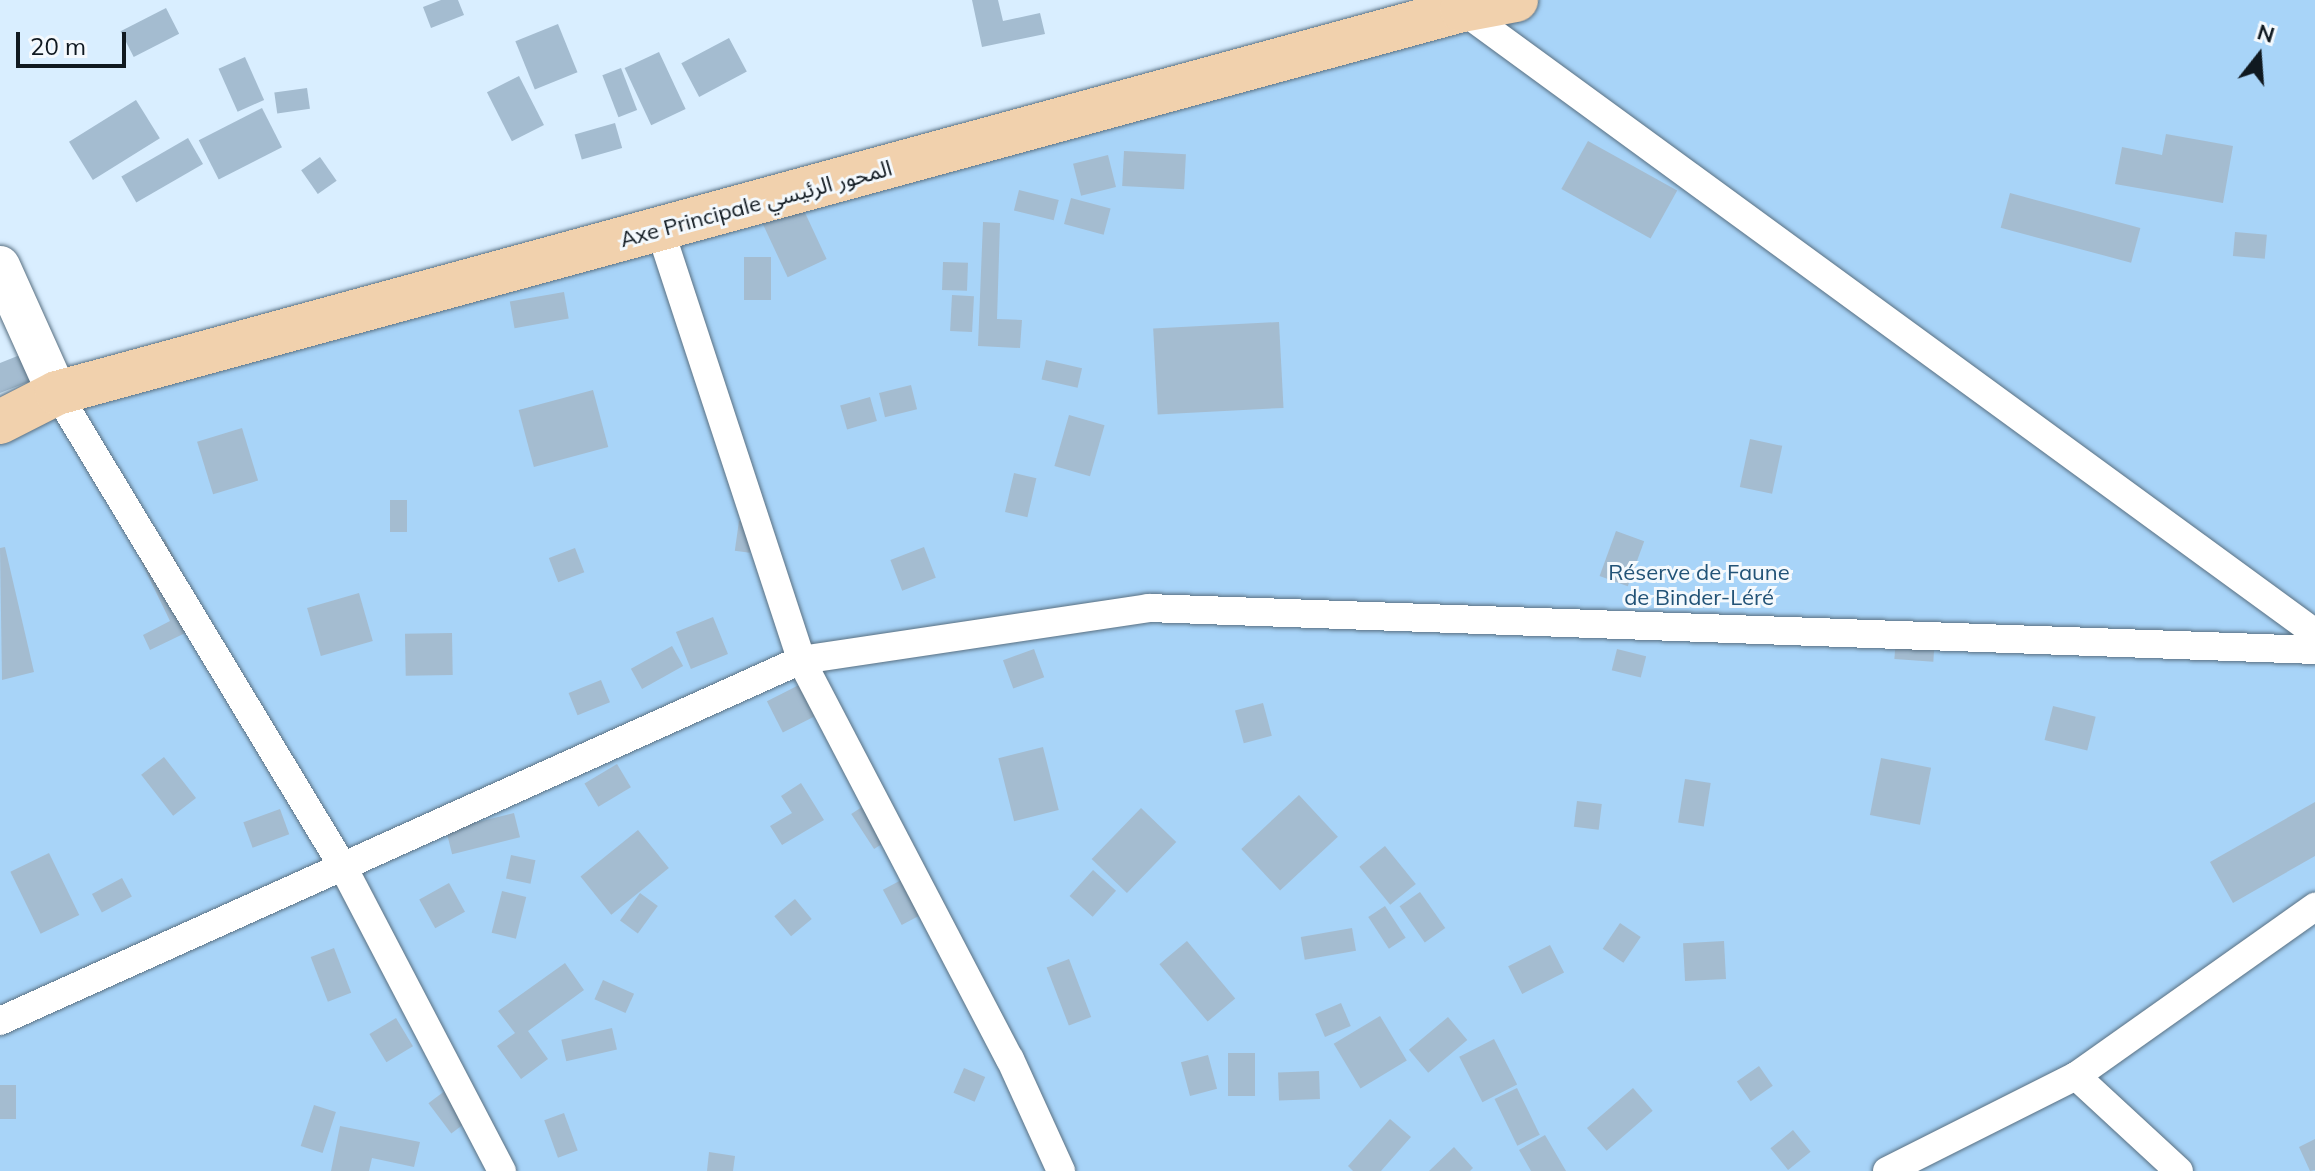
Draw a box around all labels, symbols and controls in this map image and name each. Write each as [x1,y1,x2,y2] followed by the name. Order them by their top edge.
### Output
[20,16,130,66] scale bar
[2219,16,2299,96] north arrow
[2254,17,2278,49] text: N
[30,31,86,61] text: 20 m
[617,155,895,253] street label: Axe Principale المحور الرئيسي
[1608,559,1790,610] park label: Réserve de Faune de Binder-Léré

